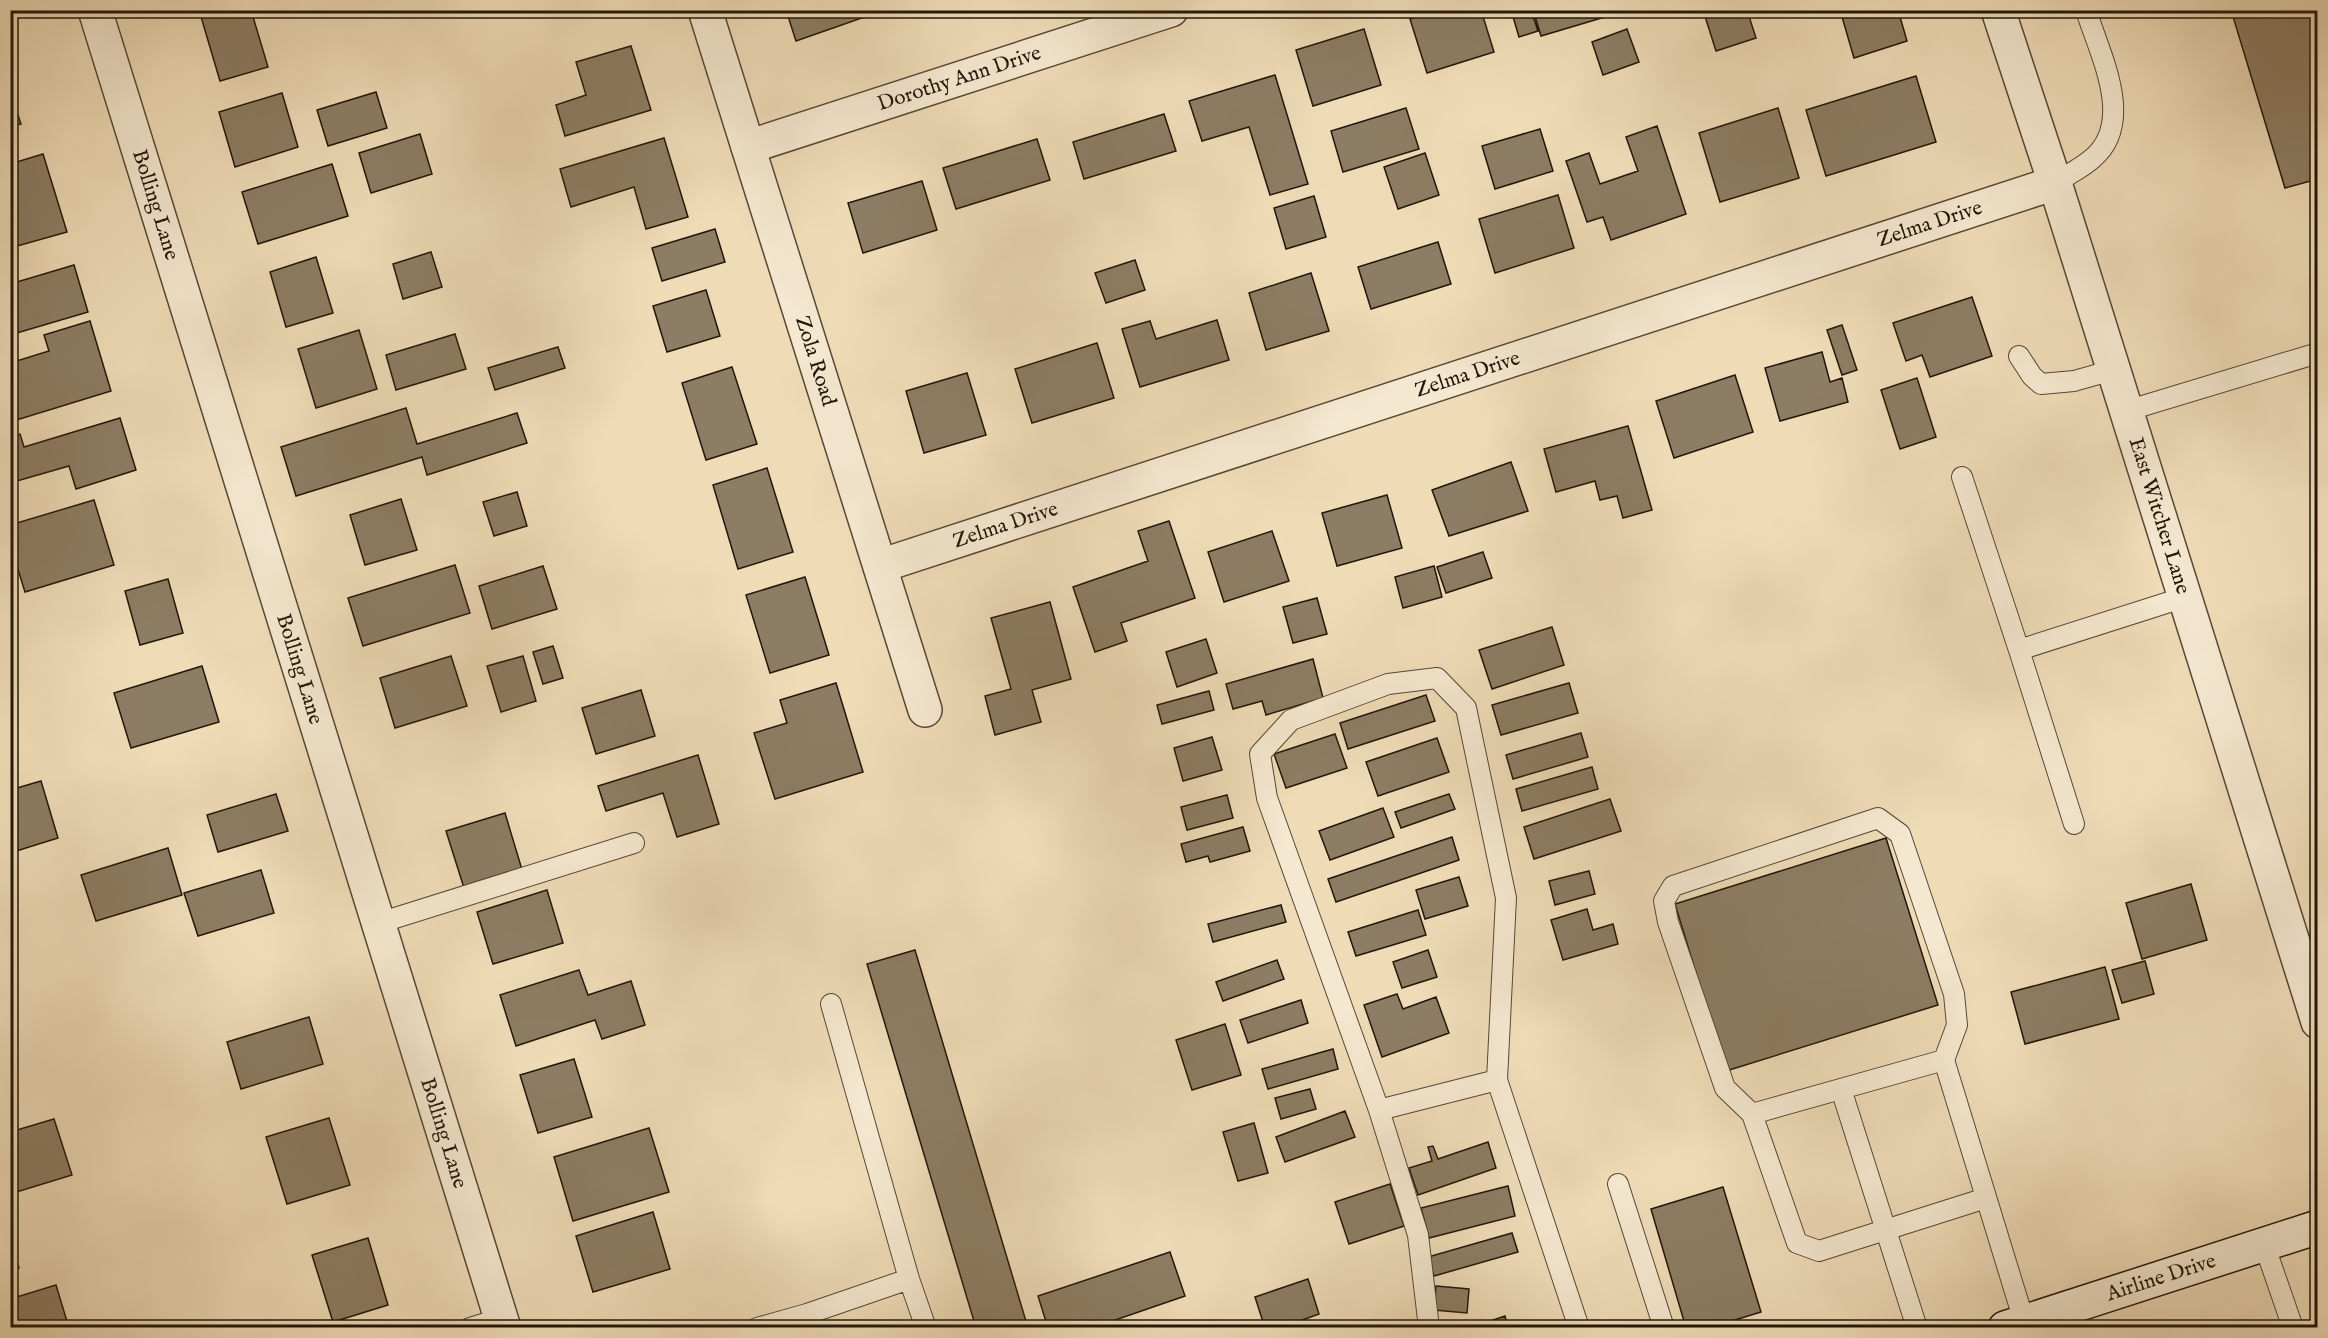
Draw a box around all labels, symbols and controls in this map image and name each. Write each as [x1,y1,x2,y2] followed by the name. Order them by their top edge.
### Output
[874,39,1045,118] street label: Dorothy Ann Drive
[126,146,185,264] street label: Bolling Lane
[1874,194,1986,254] street label: Zelma Drive
[789,313,842,410] street label: Zola Road
[1412,345,1524,404] street label: Zelma Drive
[2122,434,2197,598] street label: East Witcher Lane
[949,495,1062,555] street label: Zelma Drive
[270,610,329,728] street label: Bolling Lane
[414,1075,473,1192] street label: Bolling Lane
[2102,1247,2219,1308] street label: Airline Drive

